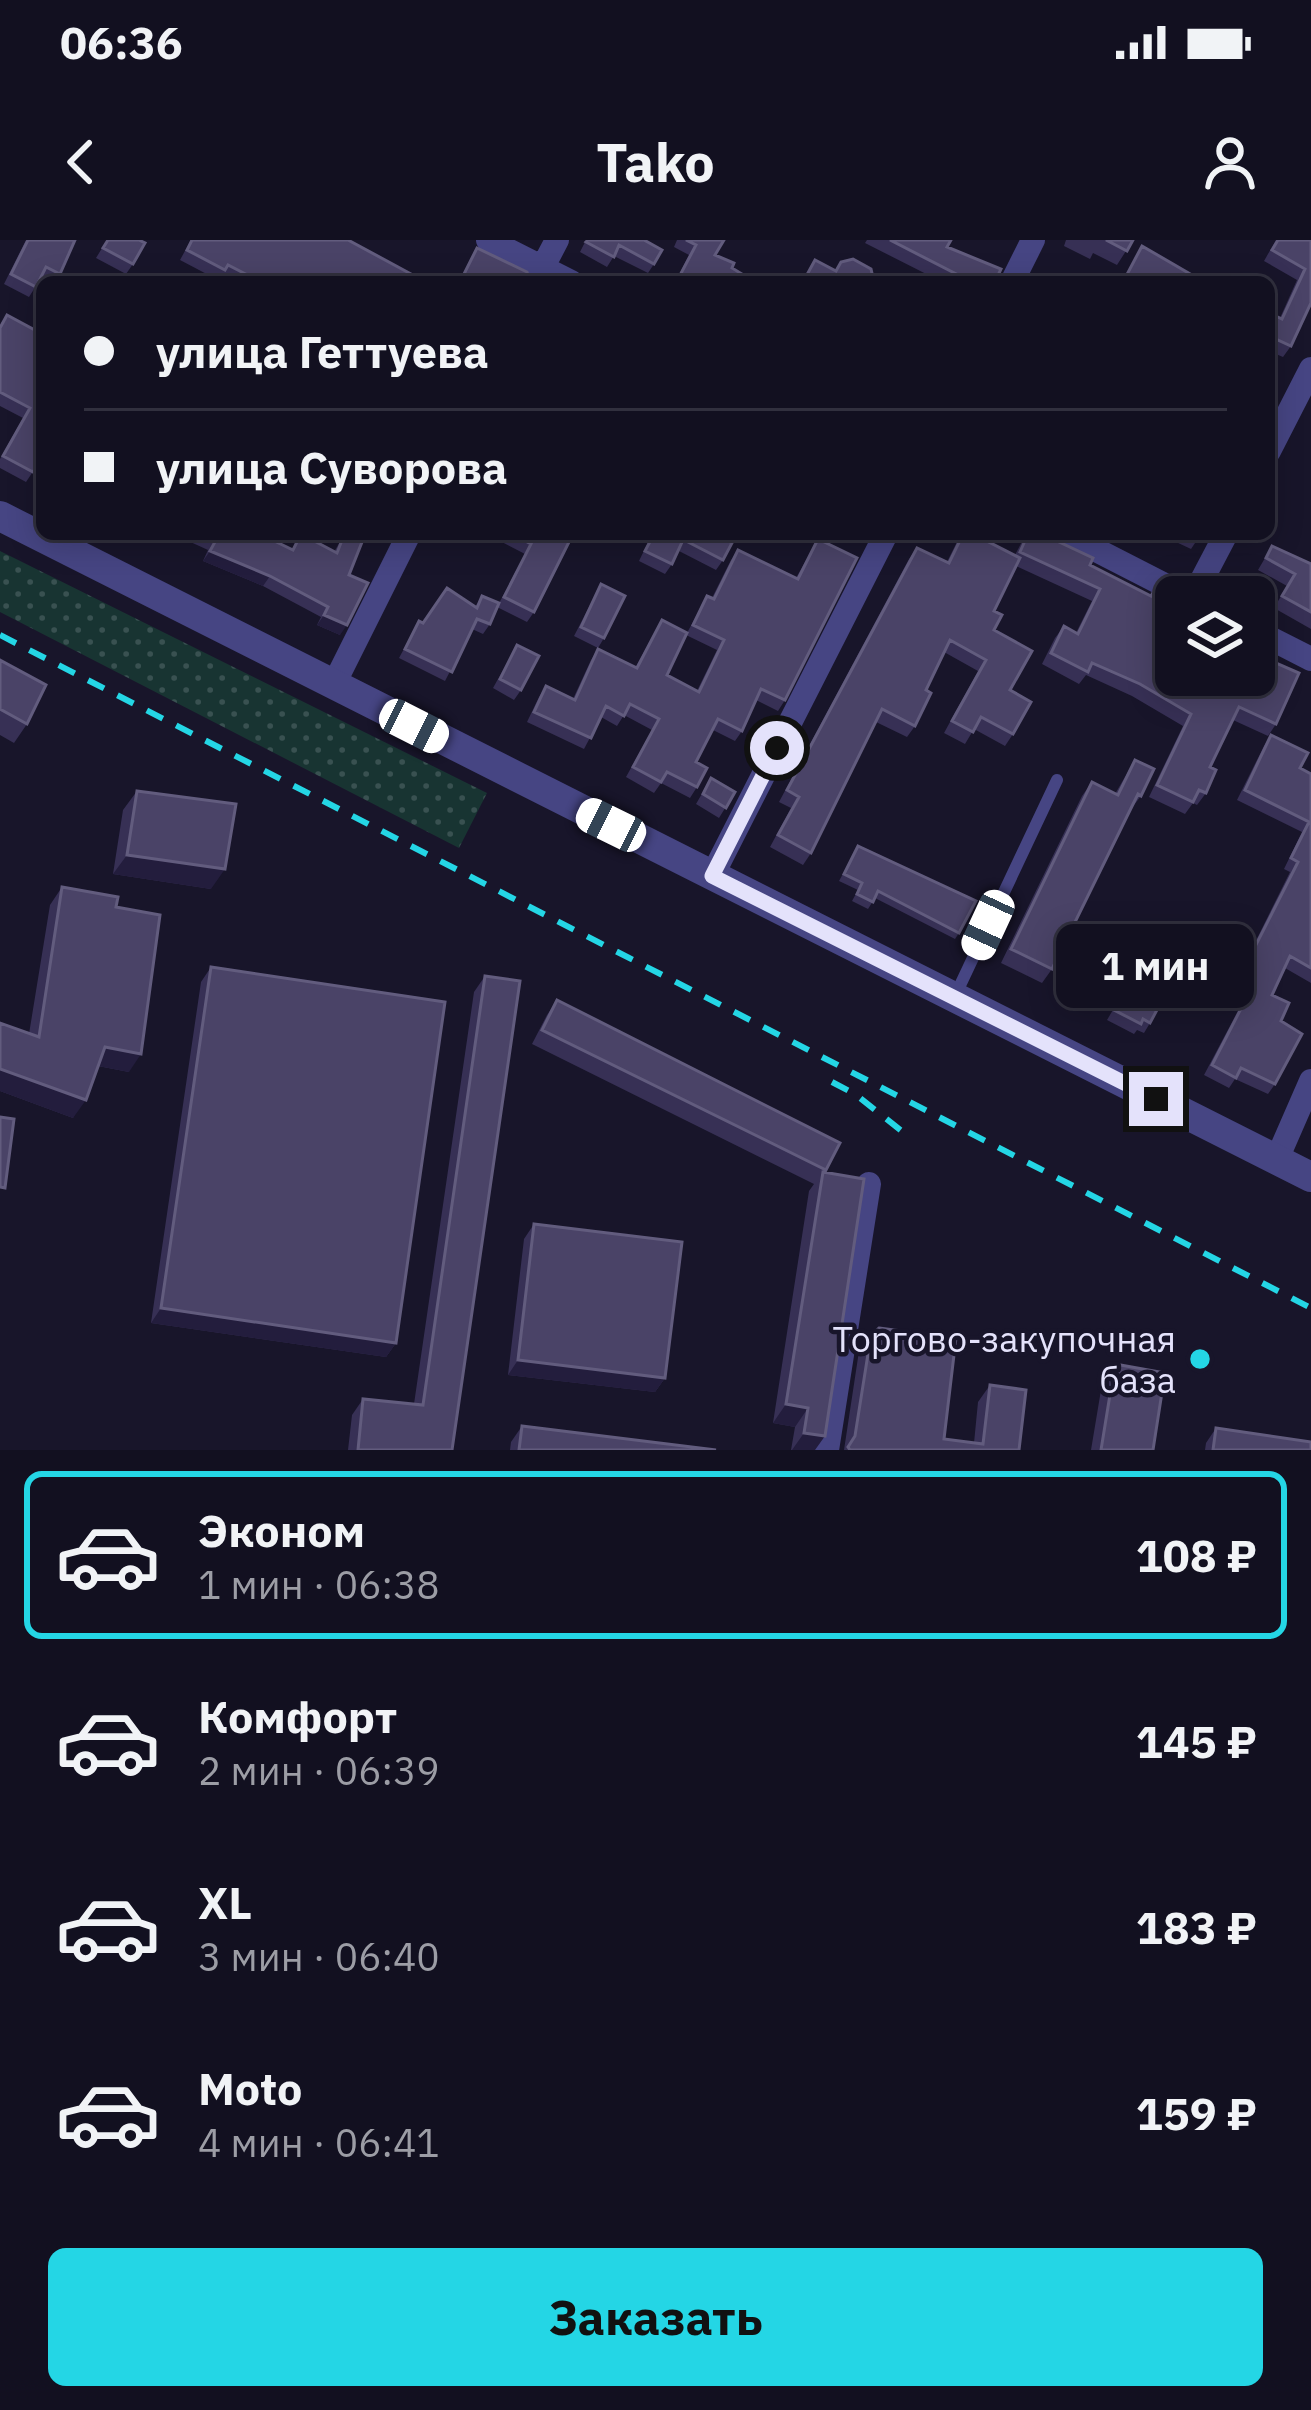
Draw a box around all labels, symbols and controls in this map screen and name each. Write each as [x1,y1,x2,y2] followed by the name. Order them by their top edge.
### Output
[60,13,183,71] text: 06:36
[596,127,715,197] text: Tako
[48,129,114,195] icon: back
[1197,129,1263,195] icon: person
[156,322,489,380] text: улица Геттуева
[156,438,508,496] text: улица Суворова
[1155,576,1275,696] map controls
[1155,576,1275,696] button: layers
[374,694,454,758] car
[750,721,804,775] route start
[571,793,651,857] car
[956,885,1020,965] car
[1057,925,1255,1009] callout: 1 мин
[1101,940,1209,991] text: 1 мин
[1129,1072,1183,1126] route end
[832,1315,1176,1403] place label: Торгово-закупочная база
[1187,1346,1213,1372] marker: Торгово-закупочная база
[54,1501,162,1609] icon: car
[198,1501,365,1559] text: Эконом
[1136,1526,1257,1584] text: 108 ₽
[198,1559,440,1610] text: 1 мин · 06:38
[54,1687,162,1795] icon: car
[198,1687,397,1745] text: Комфорт
[1136,1712,1257,1770] text: 145 ₽
[198,1745,440,1796] text: 2 мин · 06:39
[54,1873,162,1981] icon: car
[198,1873,252,1931] text: XL
[1136,1898,1257,1956] text: 183 ₽
[198,1931,440,1982] text: 3 мин · 06:40
[54,2059,162,2167] icon: car
[198,2059,302,2117] text: Moto
[1136,2084,1257,2142] text: 159 ₽
[198,2117,440,2168] text: 4 мин · 06:41
[48,2248,1263,2386] button: Заказать

